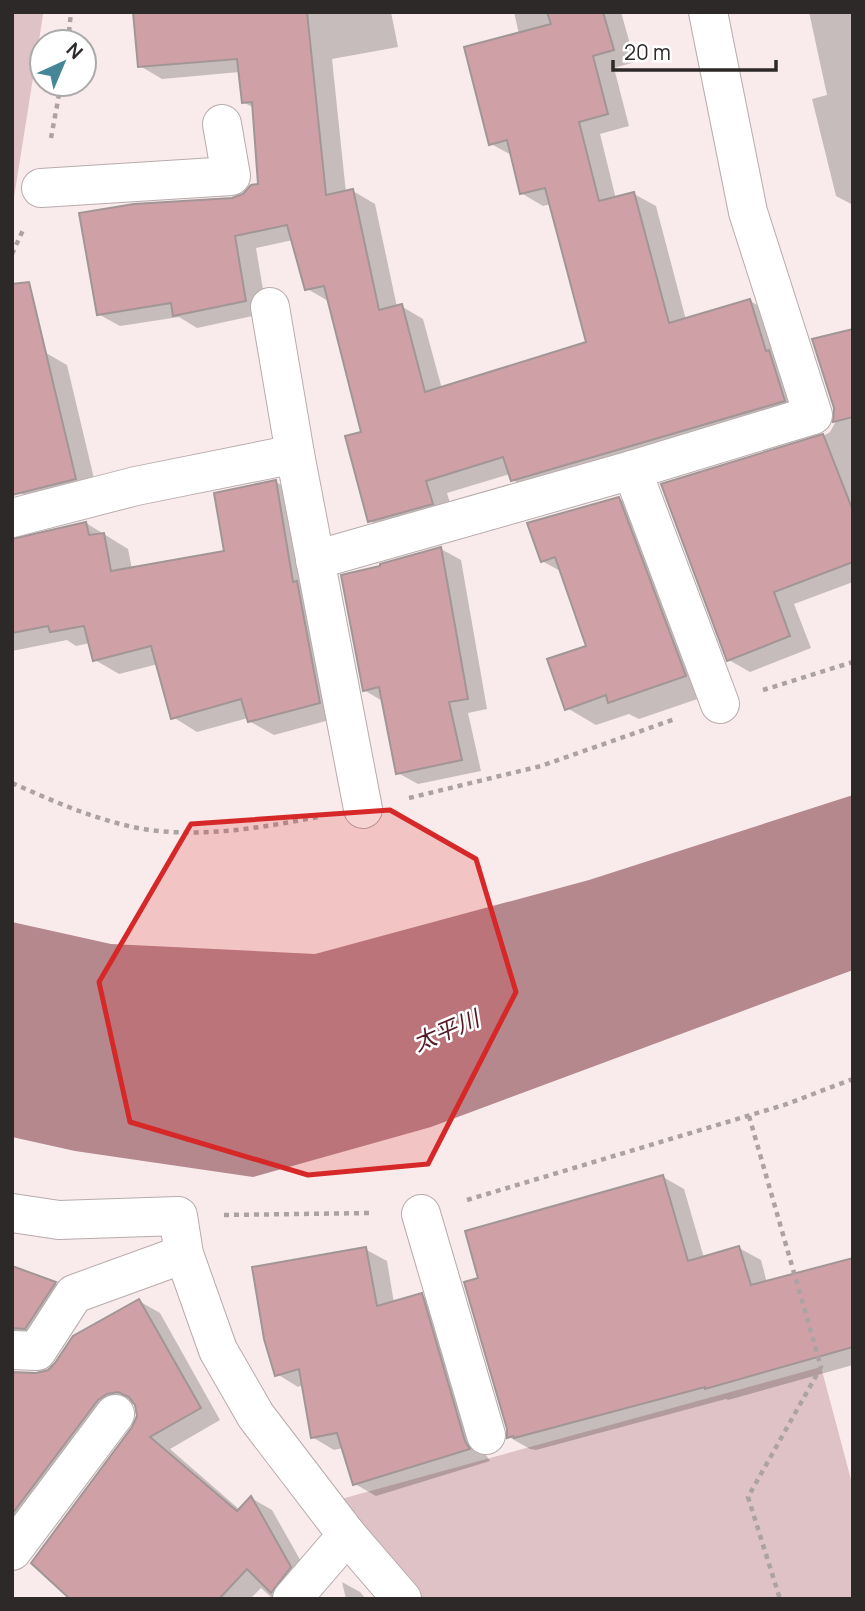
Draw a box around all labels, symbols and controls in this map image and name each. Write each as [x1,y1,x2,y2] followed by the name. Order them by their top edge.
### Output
[28,28,98,98] north arrow
[613,28,776,72] scale bar
[61,37,89,65] text: N
[624,38,671,66] text: 20 m
[408,1001,486,1058] water label: 太平川

